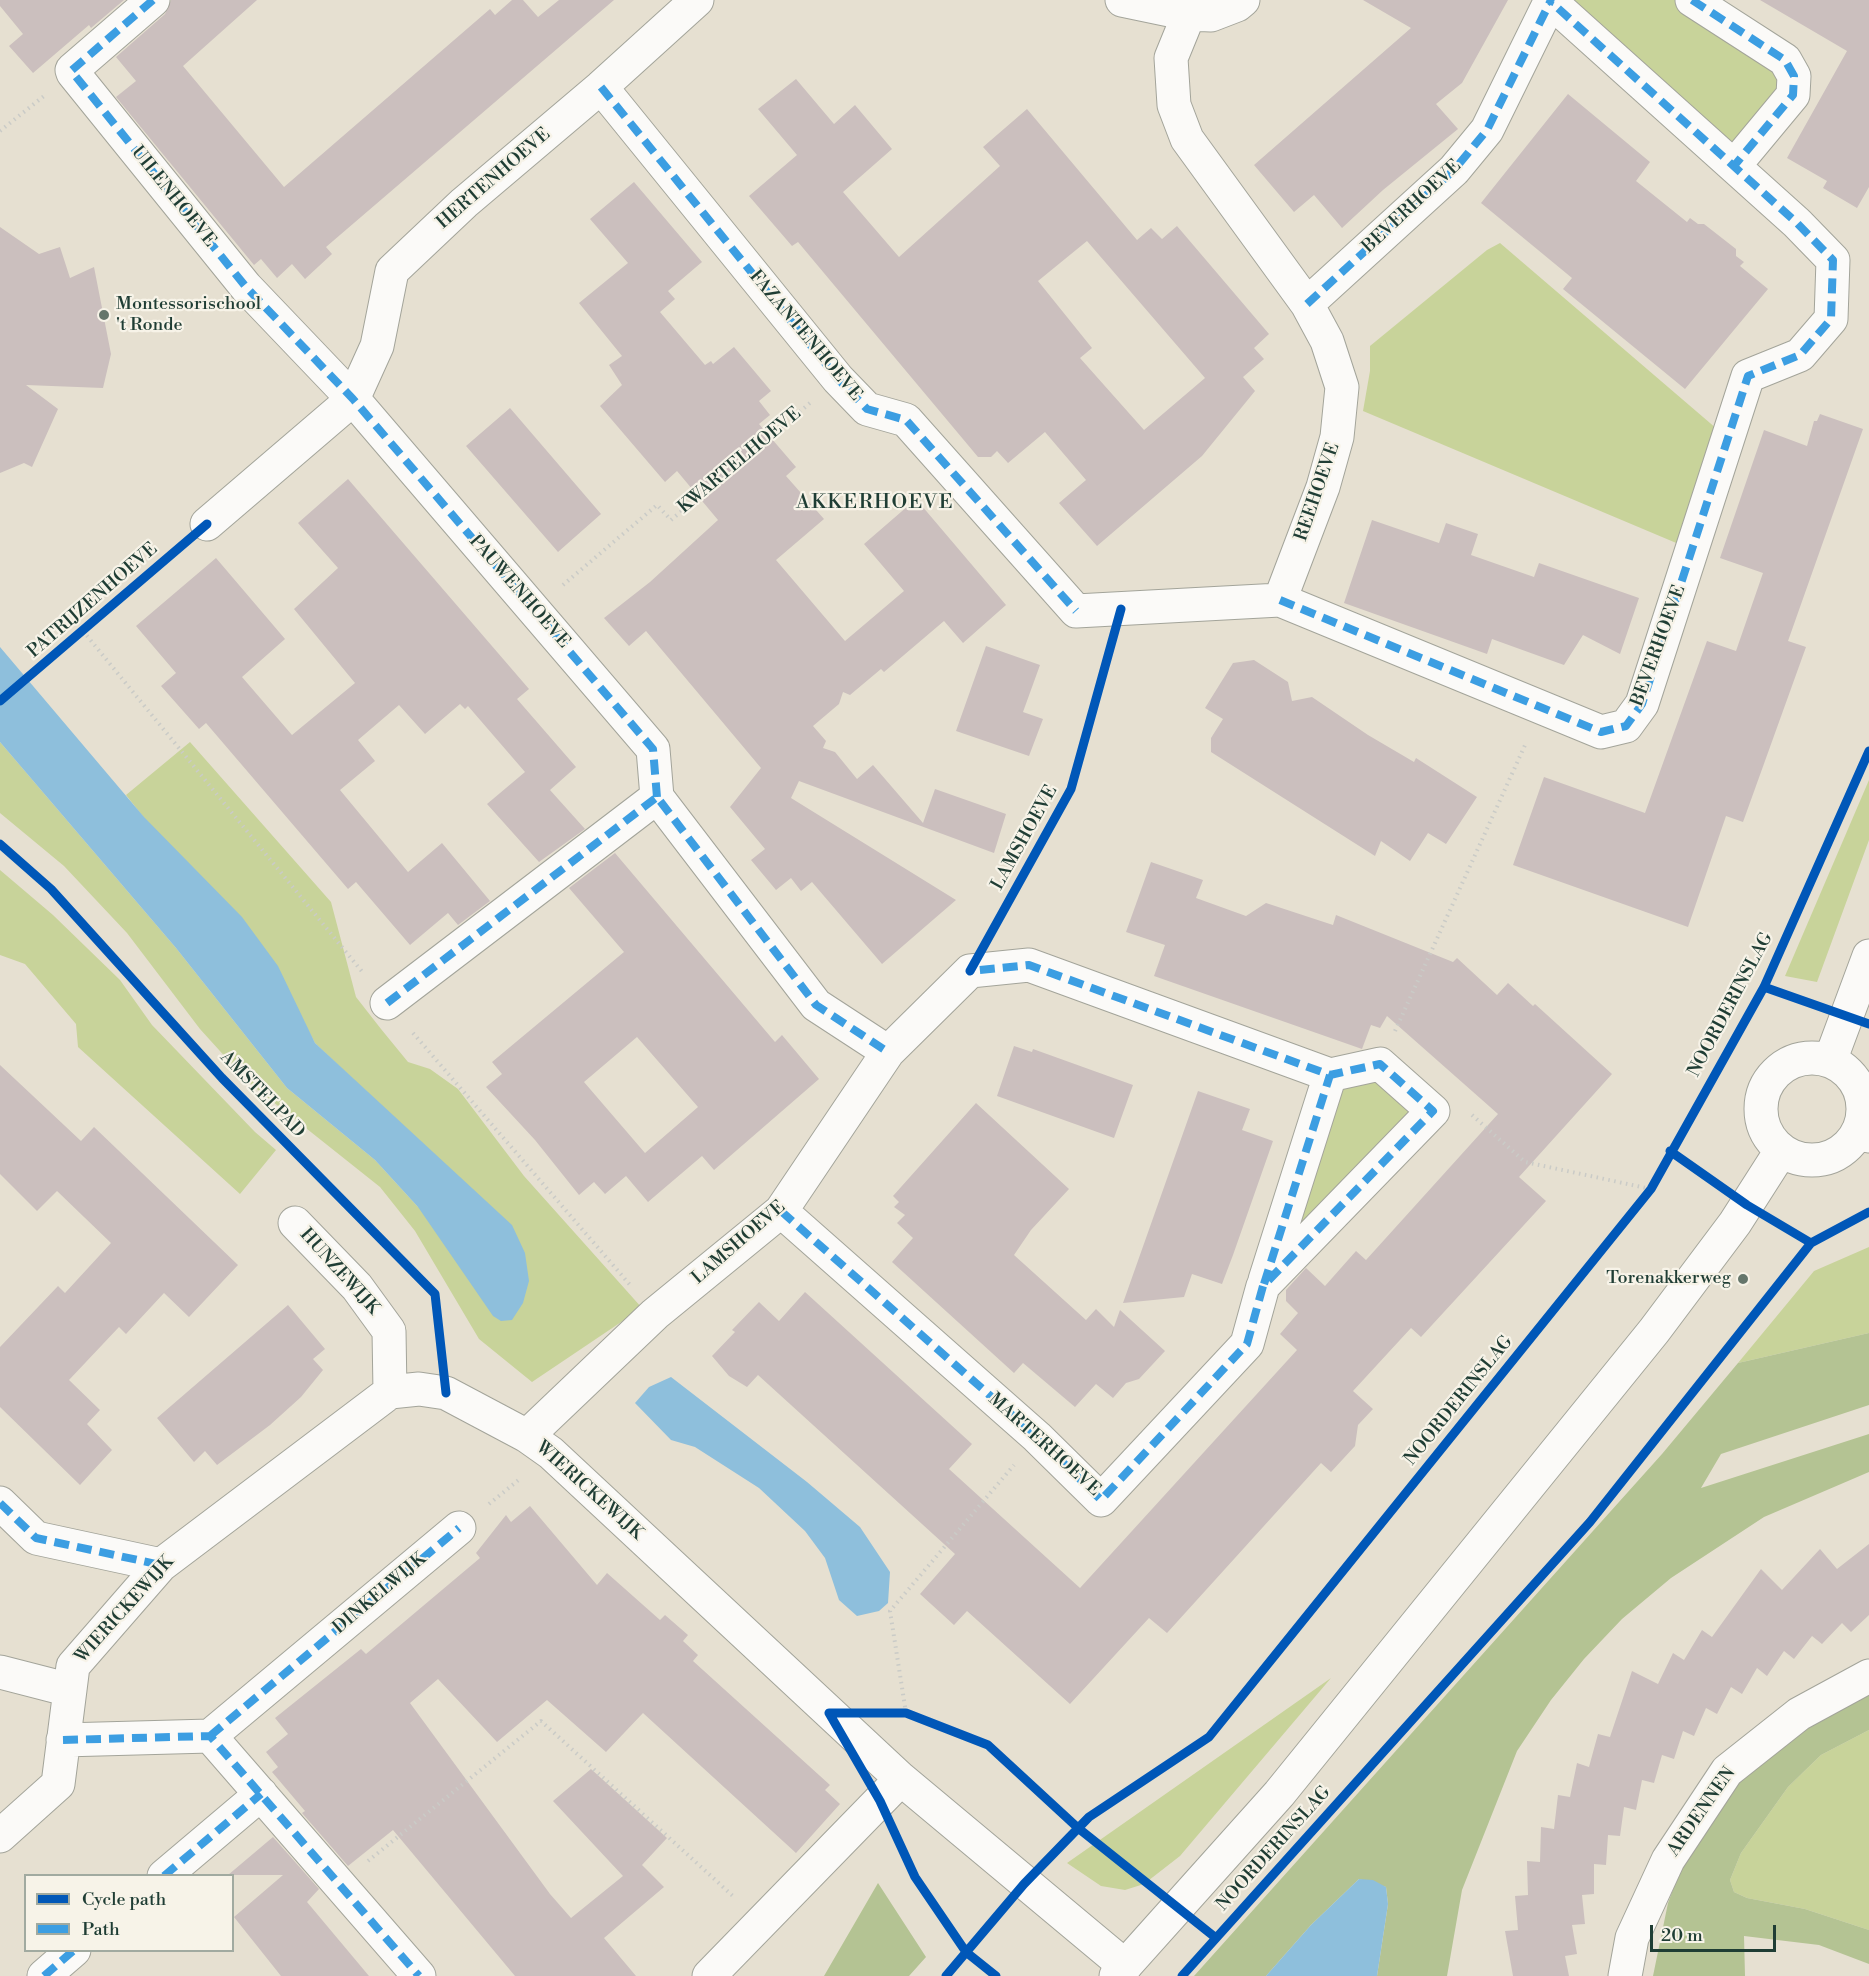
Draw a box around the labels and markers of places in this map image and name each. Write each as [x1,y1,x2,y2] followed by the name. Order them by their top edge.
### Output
[116,294,261,336] place label: Montessorischool 't Ronde
[97,308,111,322] marker: Montessorischool 't Ronde
[1606,1268,1731,1290] place label: Torenakkerweg
[1736,1272,1750,1286] marker: Torenakkerweg

